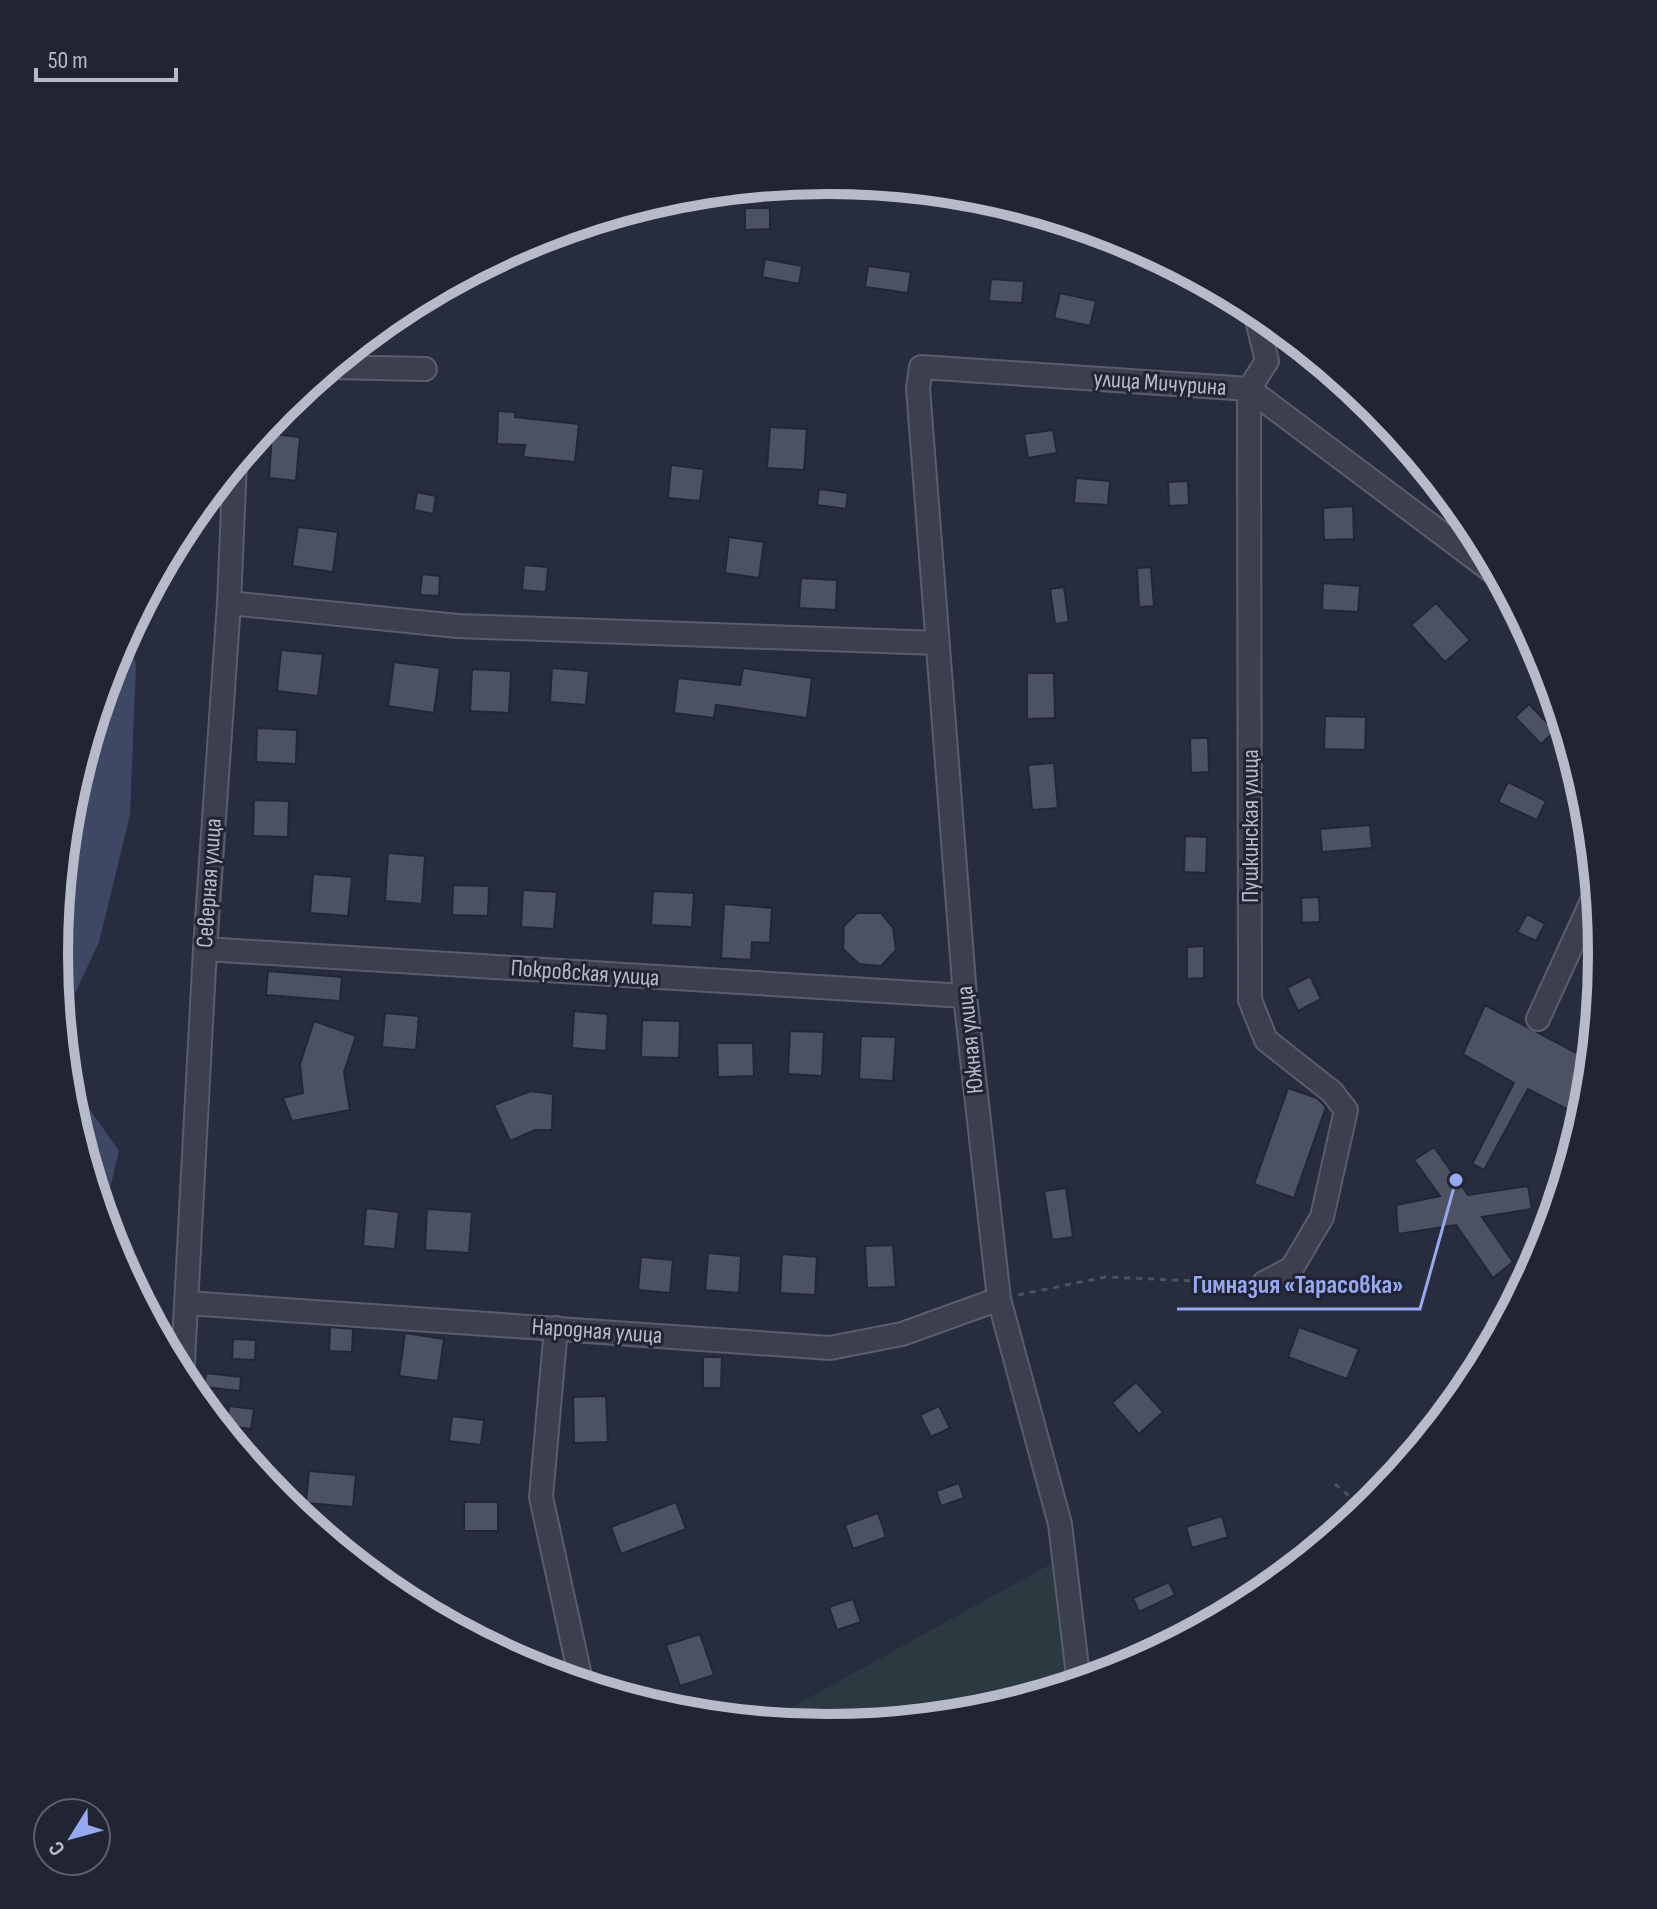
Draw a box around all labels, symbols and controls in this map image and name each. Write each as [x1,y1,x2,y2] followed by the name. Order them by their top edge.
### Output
[36,32,176,82] scale bar
[48,46,88,75] text: 50 m
[1093,364,1227,402] street label: улица Мичурина
[1236,749,1265,903] street label: Пушкинская улица
[190,817,228,949] street label: Северная улица
[510,953,660,993] street label: Покровская улица
[950,985,990,1095] street label: Южная улица
[1177,1259,1420,1309] callout: Гимназия «Тарасовка»
[1193,1270,1403,1301] text: Гимназия «Тарасовка»
[531,1312,663,1350] street label: Народная улица
[32,1797,112,1877] north arrow
[43,1835,71,1861] text: С

